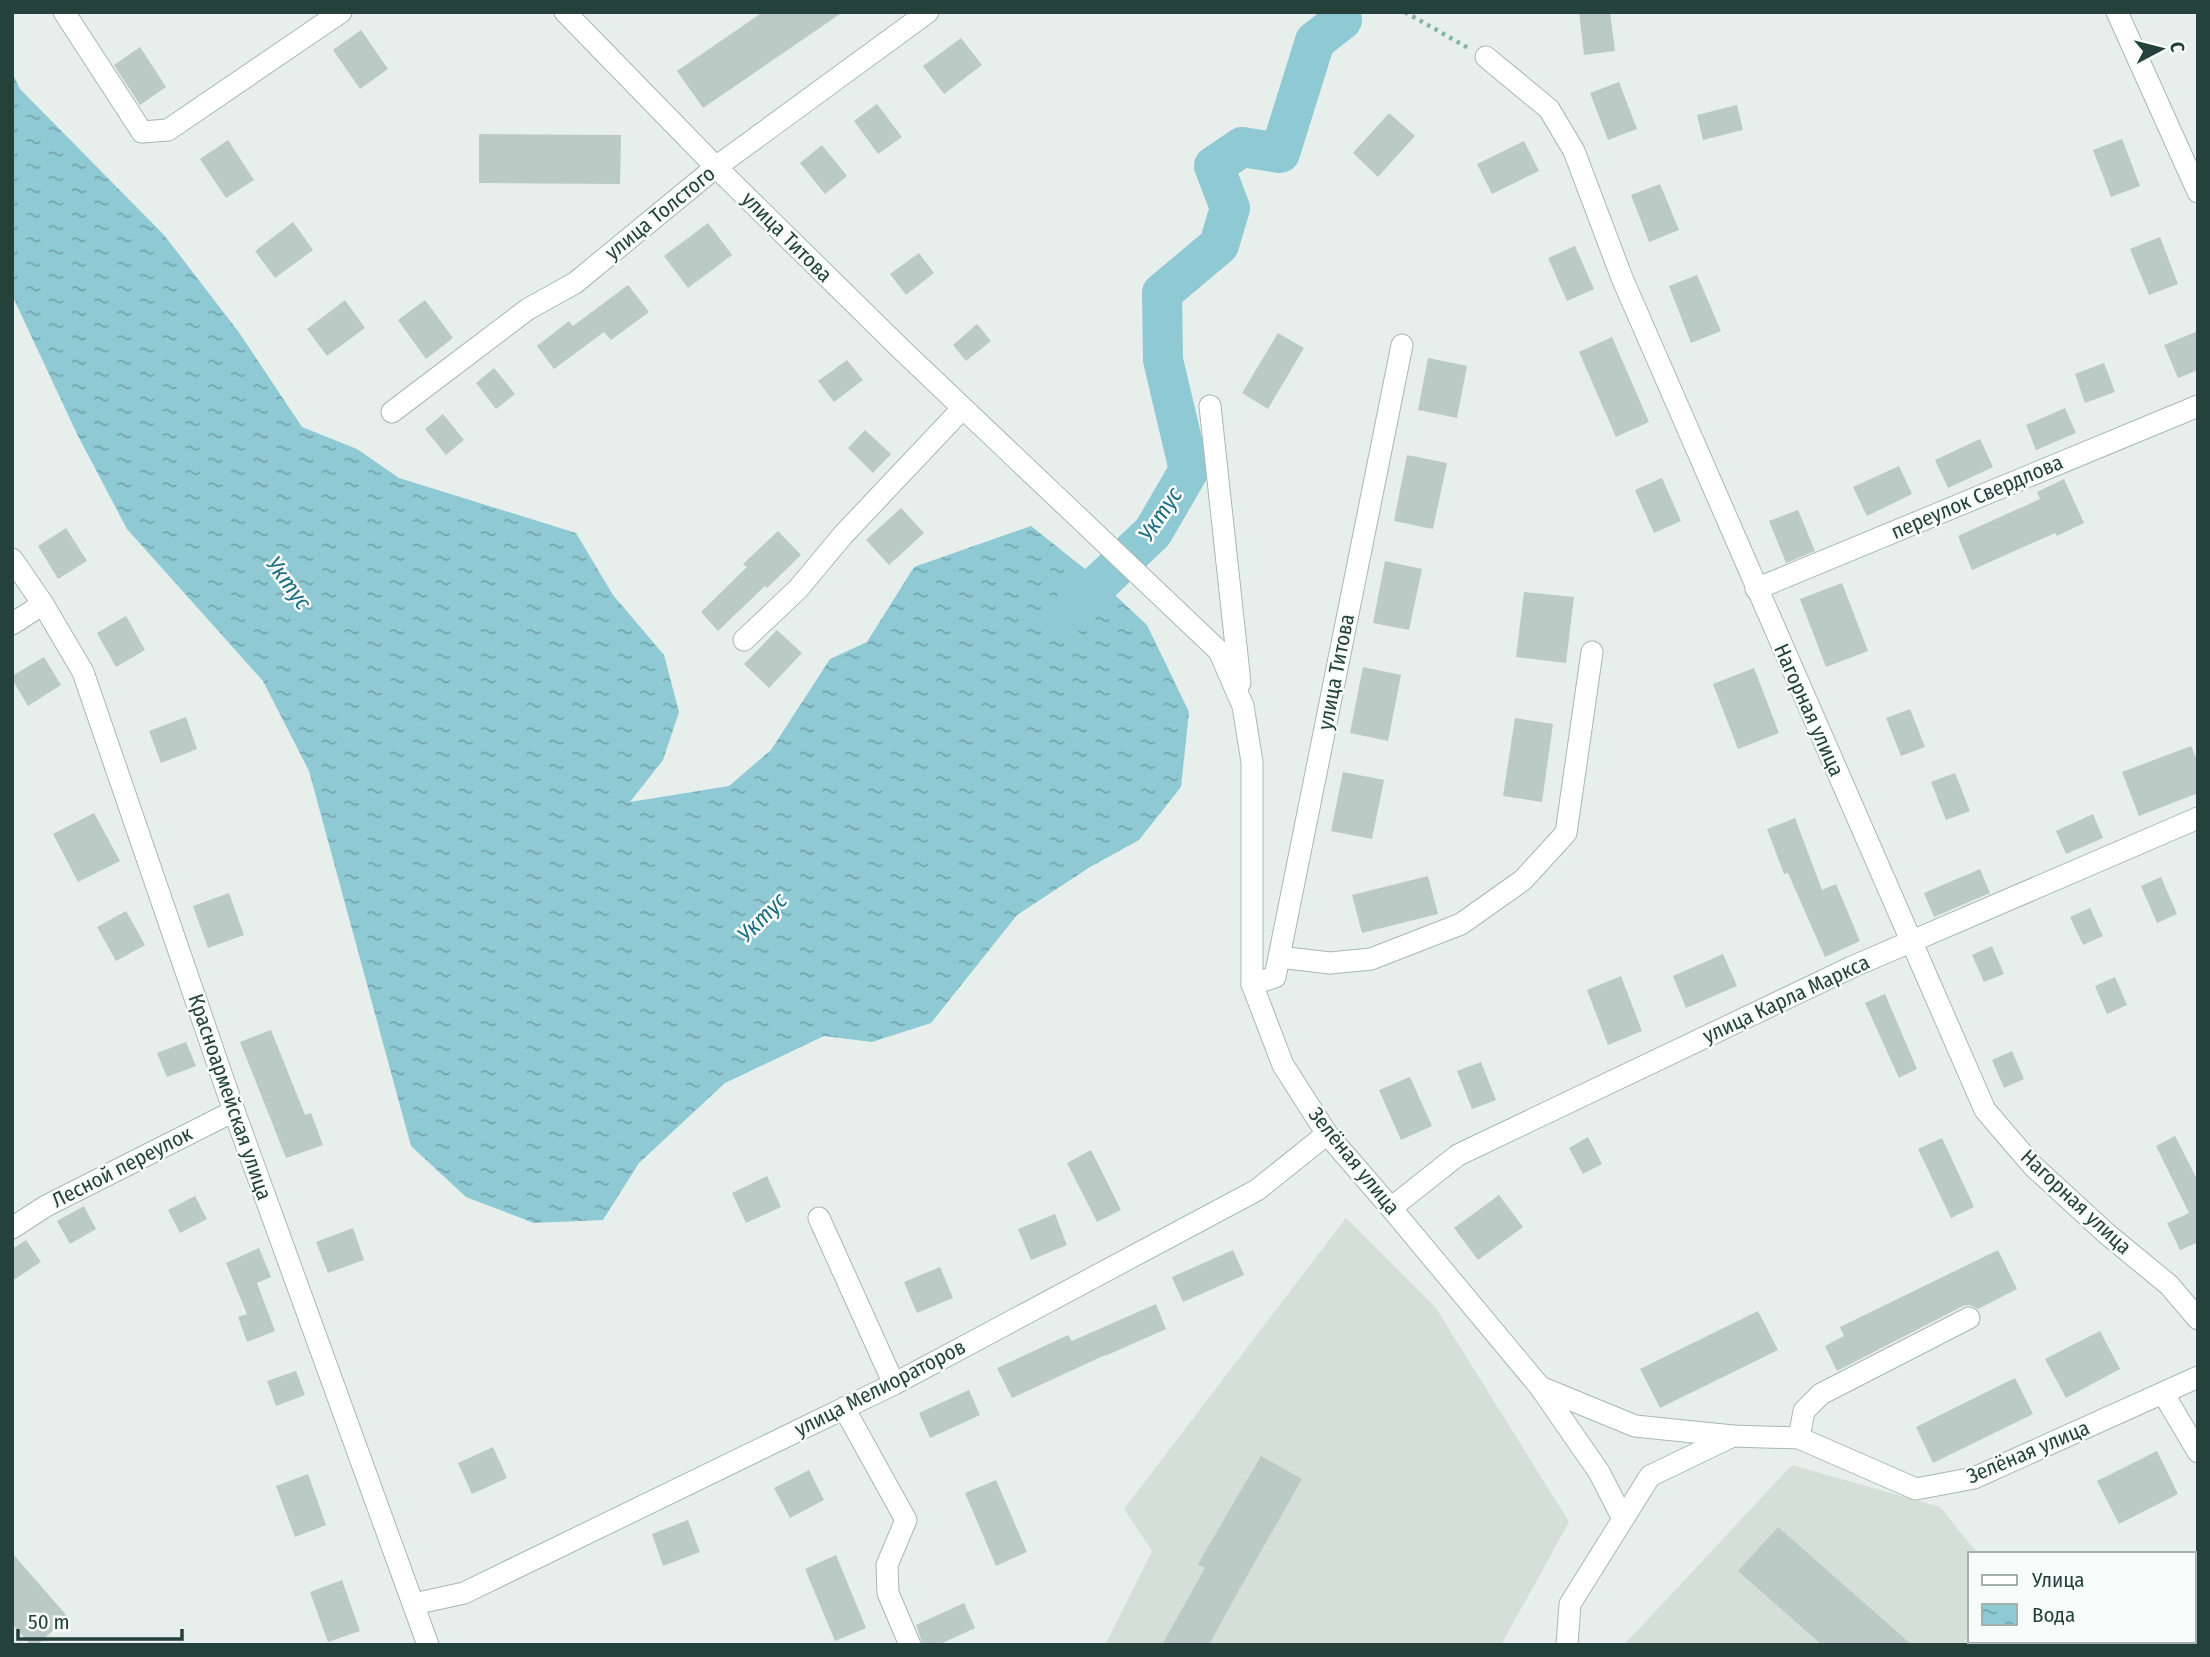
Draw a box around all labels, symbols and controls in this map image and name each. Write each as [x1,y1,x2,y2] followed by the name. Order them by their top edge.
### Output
[2126,14,2196,84] north arrow
[2165,41,2189,53] text: С
[600,161,720,265] street label: улица Толстого
[736,186,838,288] street label: улица Титова
[1887,449,2067,545] street label: переулок Свердлова
[1132,481,1189,546] water label: Уктус
[260,551,318,616] water label: Уктус
[1312,612,1360,732] street label: улица Титова
[1768,640,1850,780] street label: Нагорная улица
[731,885,794,948] water label: Уктус
[1698,949,1874,1049] street label: улица Карла Маркса
[183,991,277,1203] street label: Красноармейская улица
[1303,1102,1405,1220] street label: Зелёная улица
[48,1120,197,1214] street label: Лесной переулок
[2015,1144,2137,1260] street label: Нагорная улица
[790,1334,970,1442] street label: улица Мелиораторов
[1963,1414,2093,1490] street label: Зелёная улица
[1968,1552,2196,1643] legend
[2031,1567,2085,1593] text: Улица
[18,1598,182,1642] scale bar
[2032,1602,2075,1628] text: Вода
[28,1609,70,1635] text: 50 m

